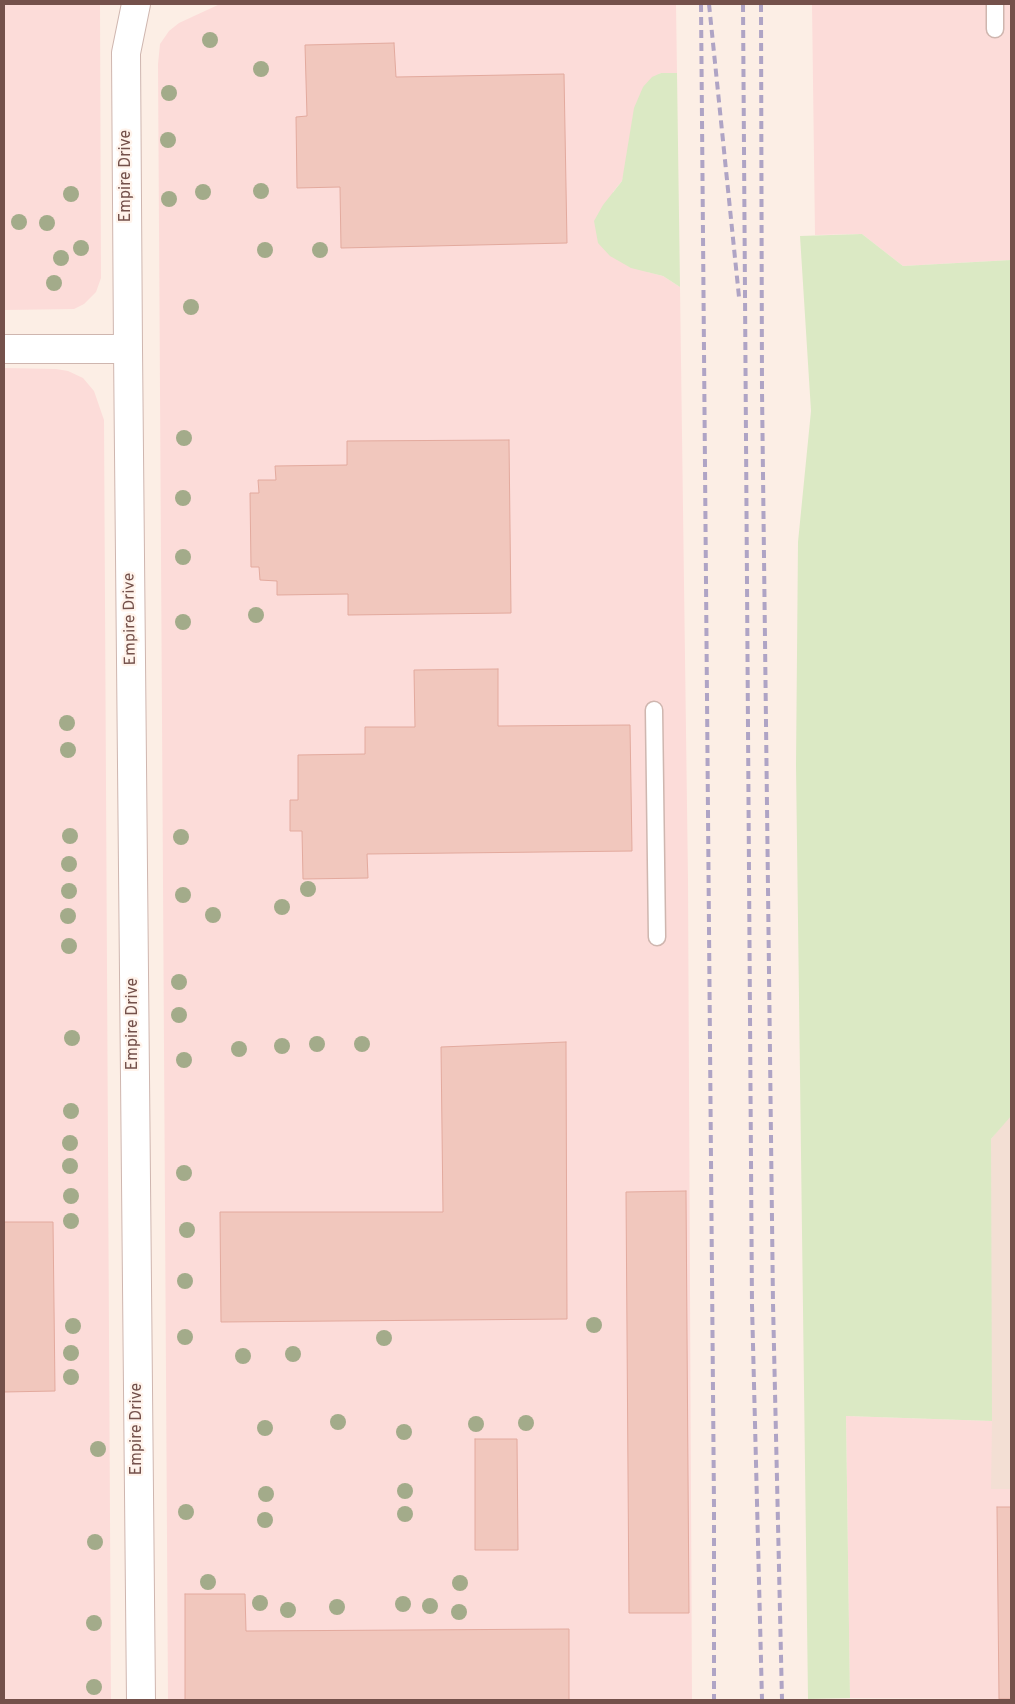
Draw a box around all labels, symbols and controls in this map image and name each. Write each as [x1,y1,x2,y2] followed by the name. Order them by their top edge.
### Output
[117,130,137,222] street label: Empire Drive
[121,573,141,665] street label: Empire Drive
[124,978,144,1070] street label: Empire Drive
[128,1383,148,1475] street label: Empire Drive

